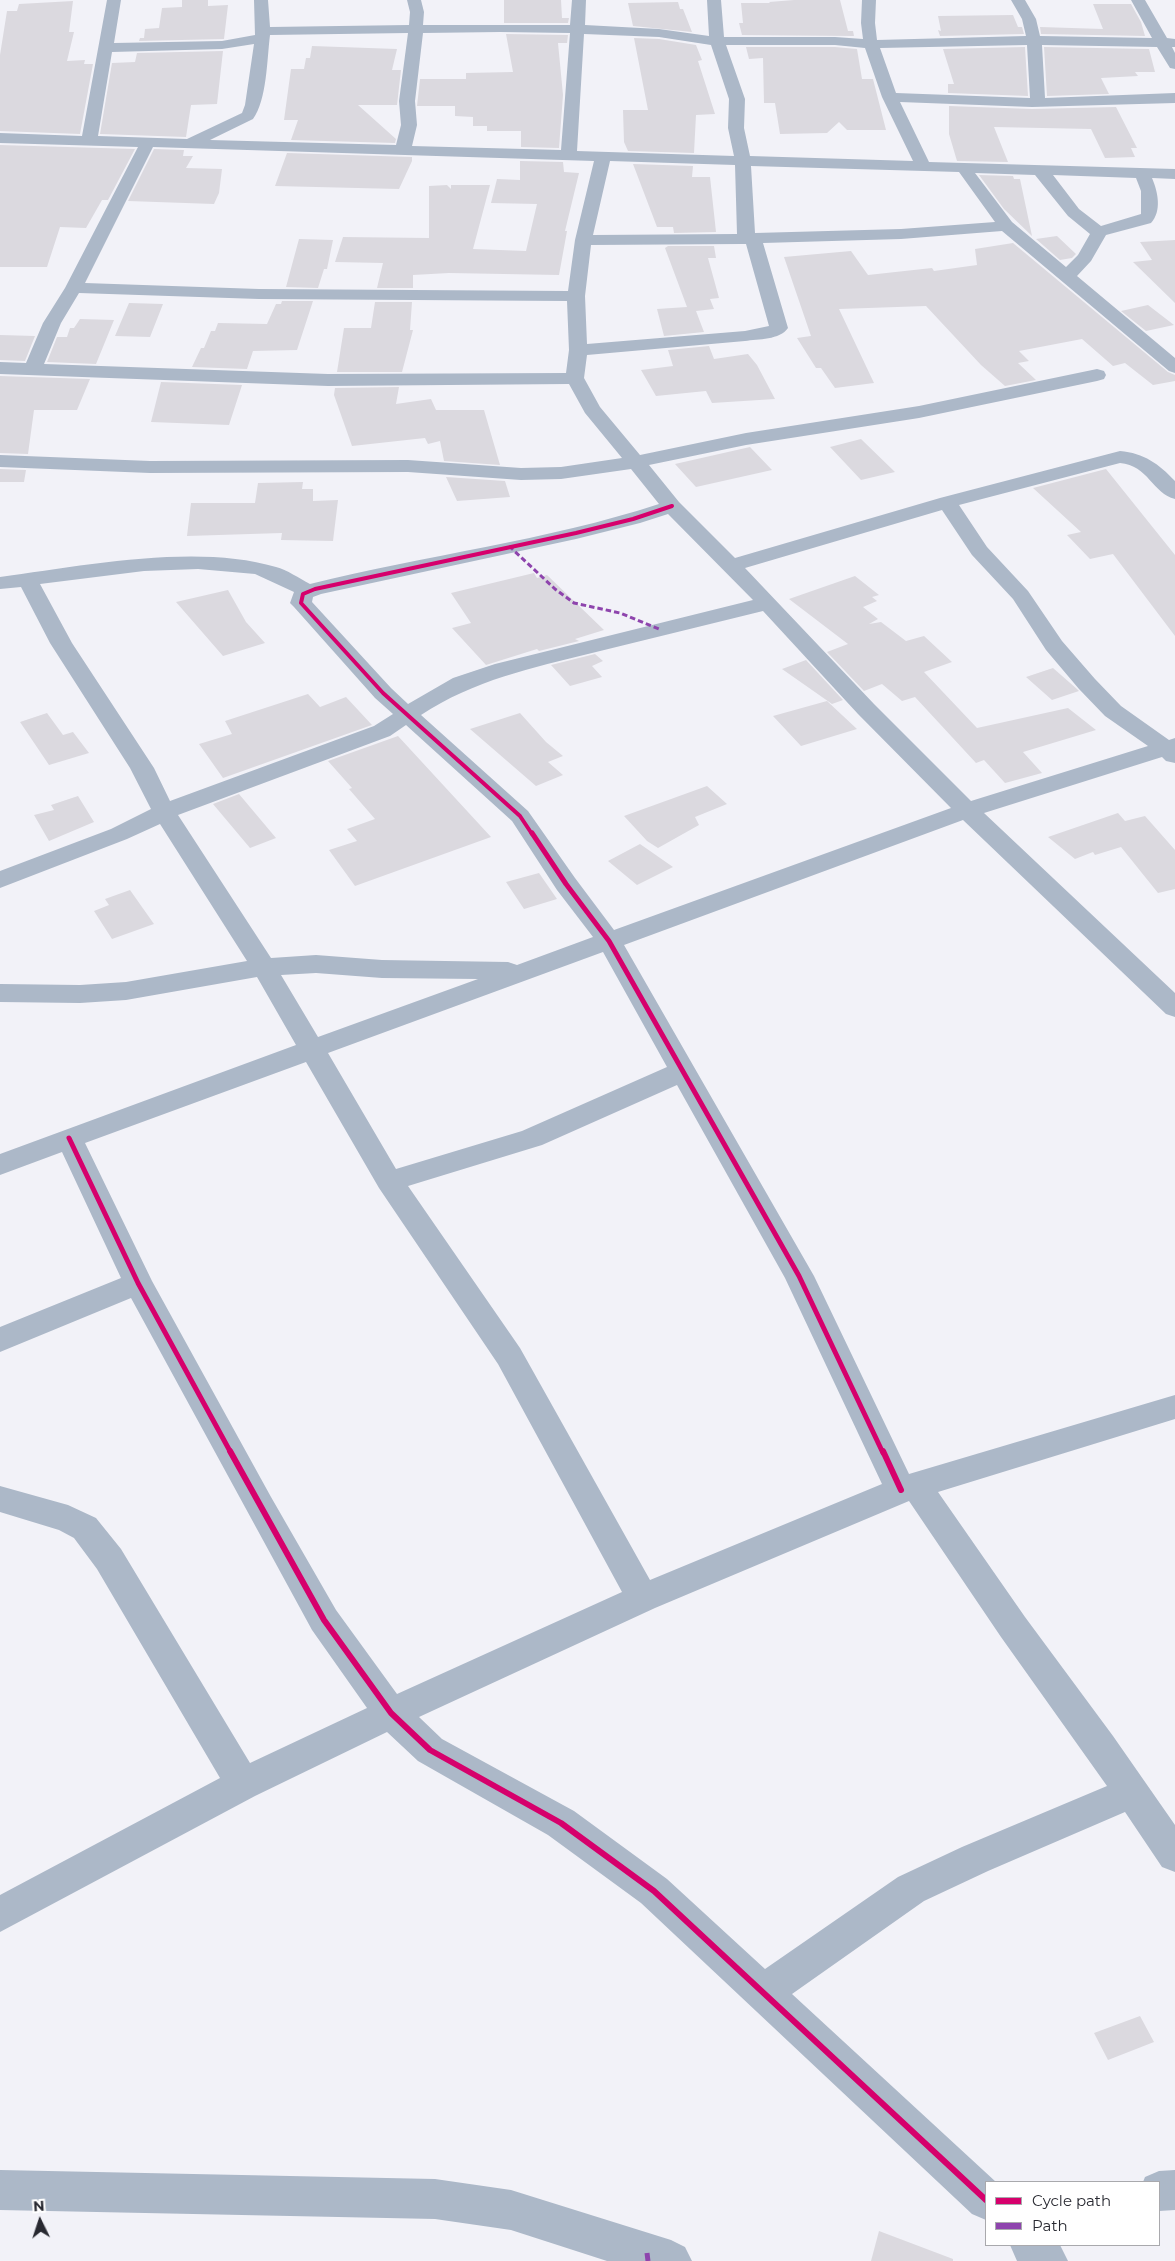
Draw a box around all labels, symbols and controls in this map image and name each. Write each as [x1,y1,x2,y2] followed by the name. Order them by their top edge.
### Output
[985,2181,1160,2246] legend
[1032,2191,1111,2210] text: Cycle path
[15,2196,65,2246] north arrow
[33,2197,45,2215] text: N
[1032,2216,1068,2235] text: Path

